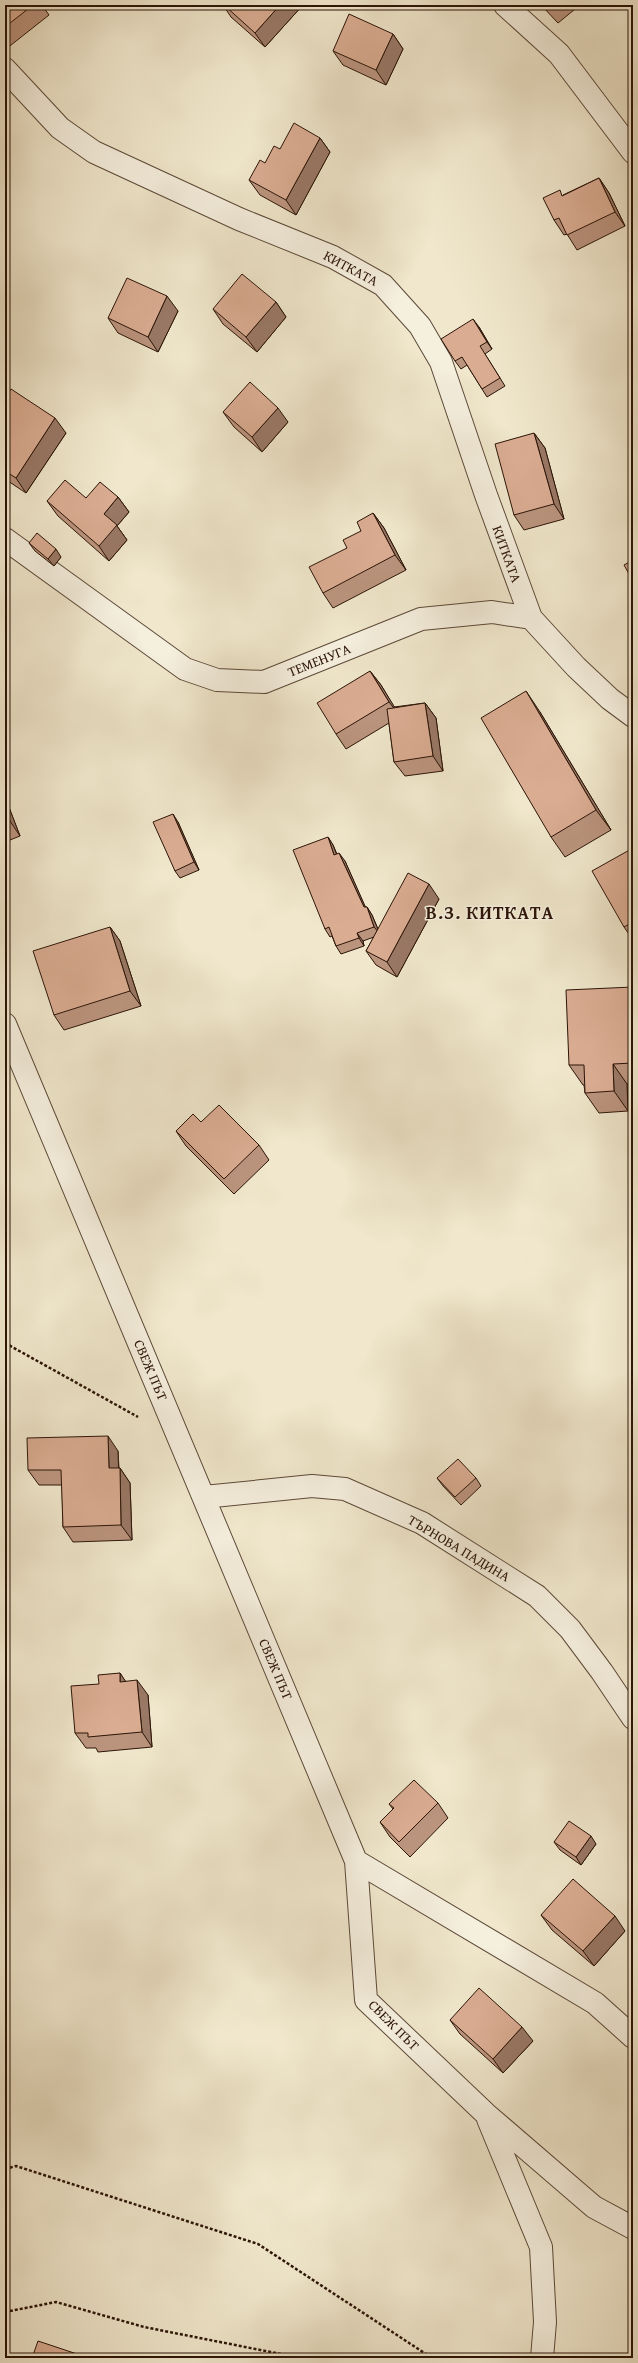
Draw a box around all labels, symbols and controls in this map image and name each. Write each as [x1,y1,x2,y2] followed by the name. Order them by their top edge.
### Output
[320,245,382,291] street label: КИТКАТА
[487,523,527,586] street label: КИТКАТА
[285,638,354,682] street label: ТЕМЕНУГА
[426,899,554,926] district label: В.З. КИТКАТА
[129,1336,173,1404] street label: СВЕЖ ПЪТ
[404,1510,514,1587] street label: ТЪРНОВА ПАДИНА
[254,1635,298,1703] street label: СВЕЖ ПЪТ
[364,1995,424,2055] street label: СВЕЖ ПЪТ

